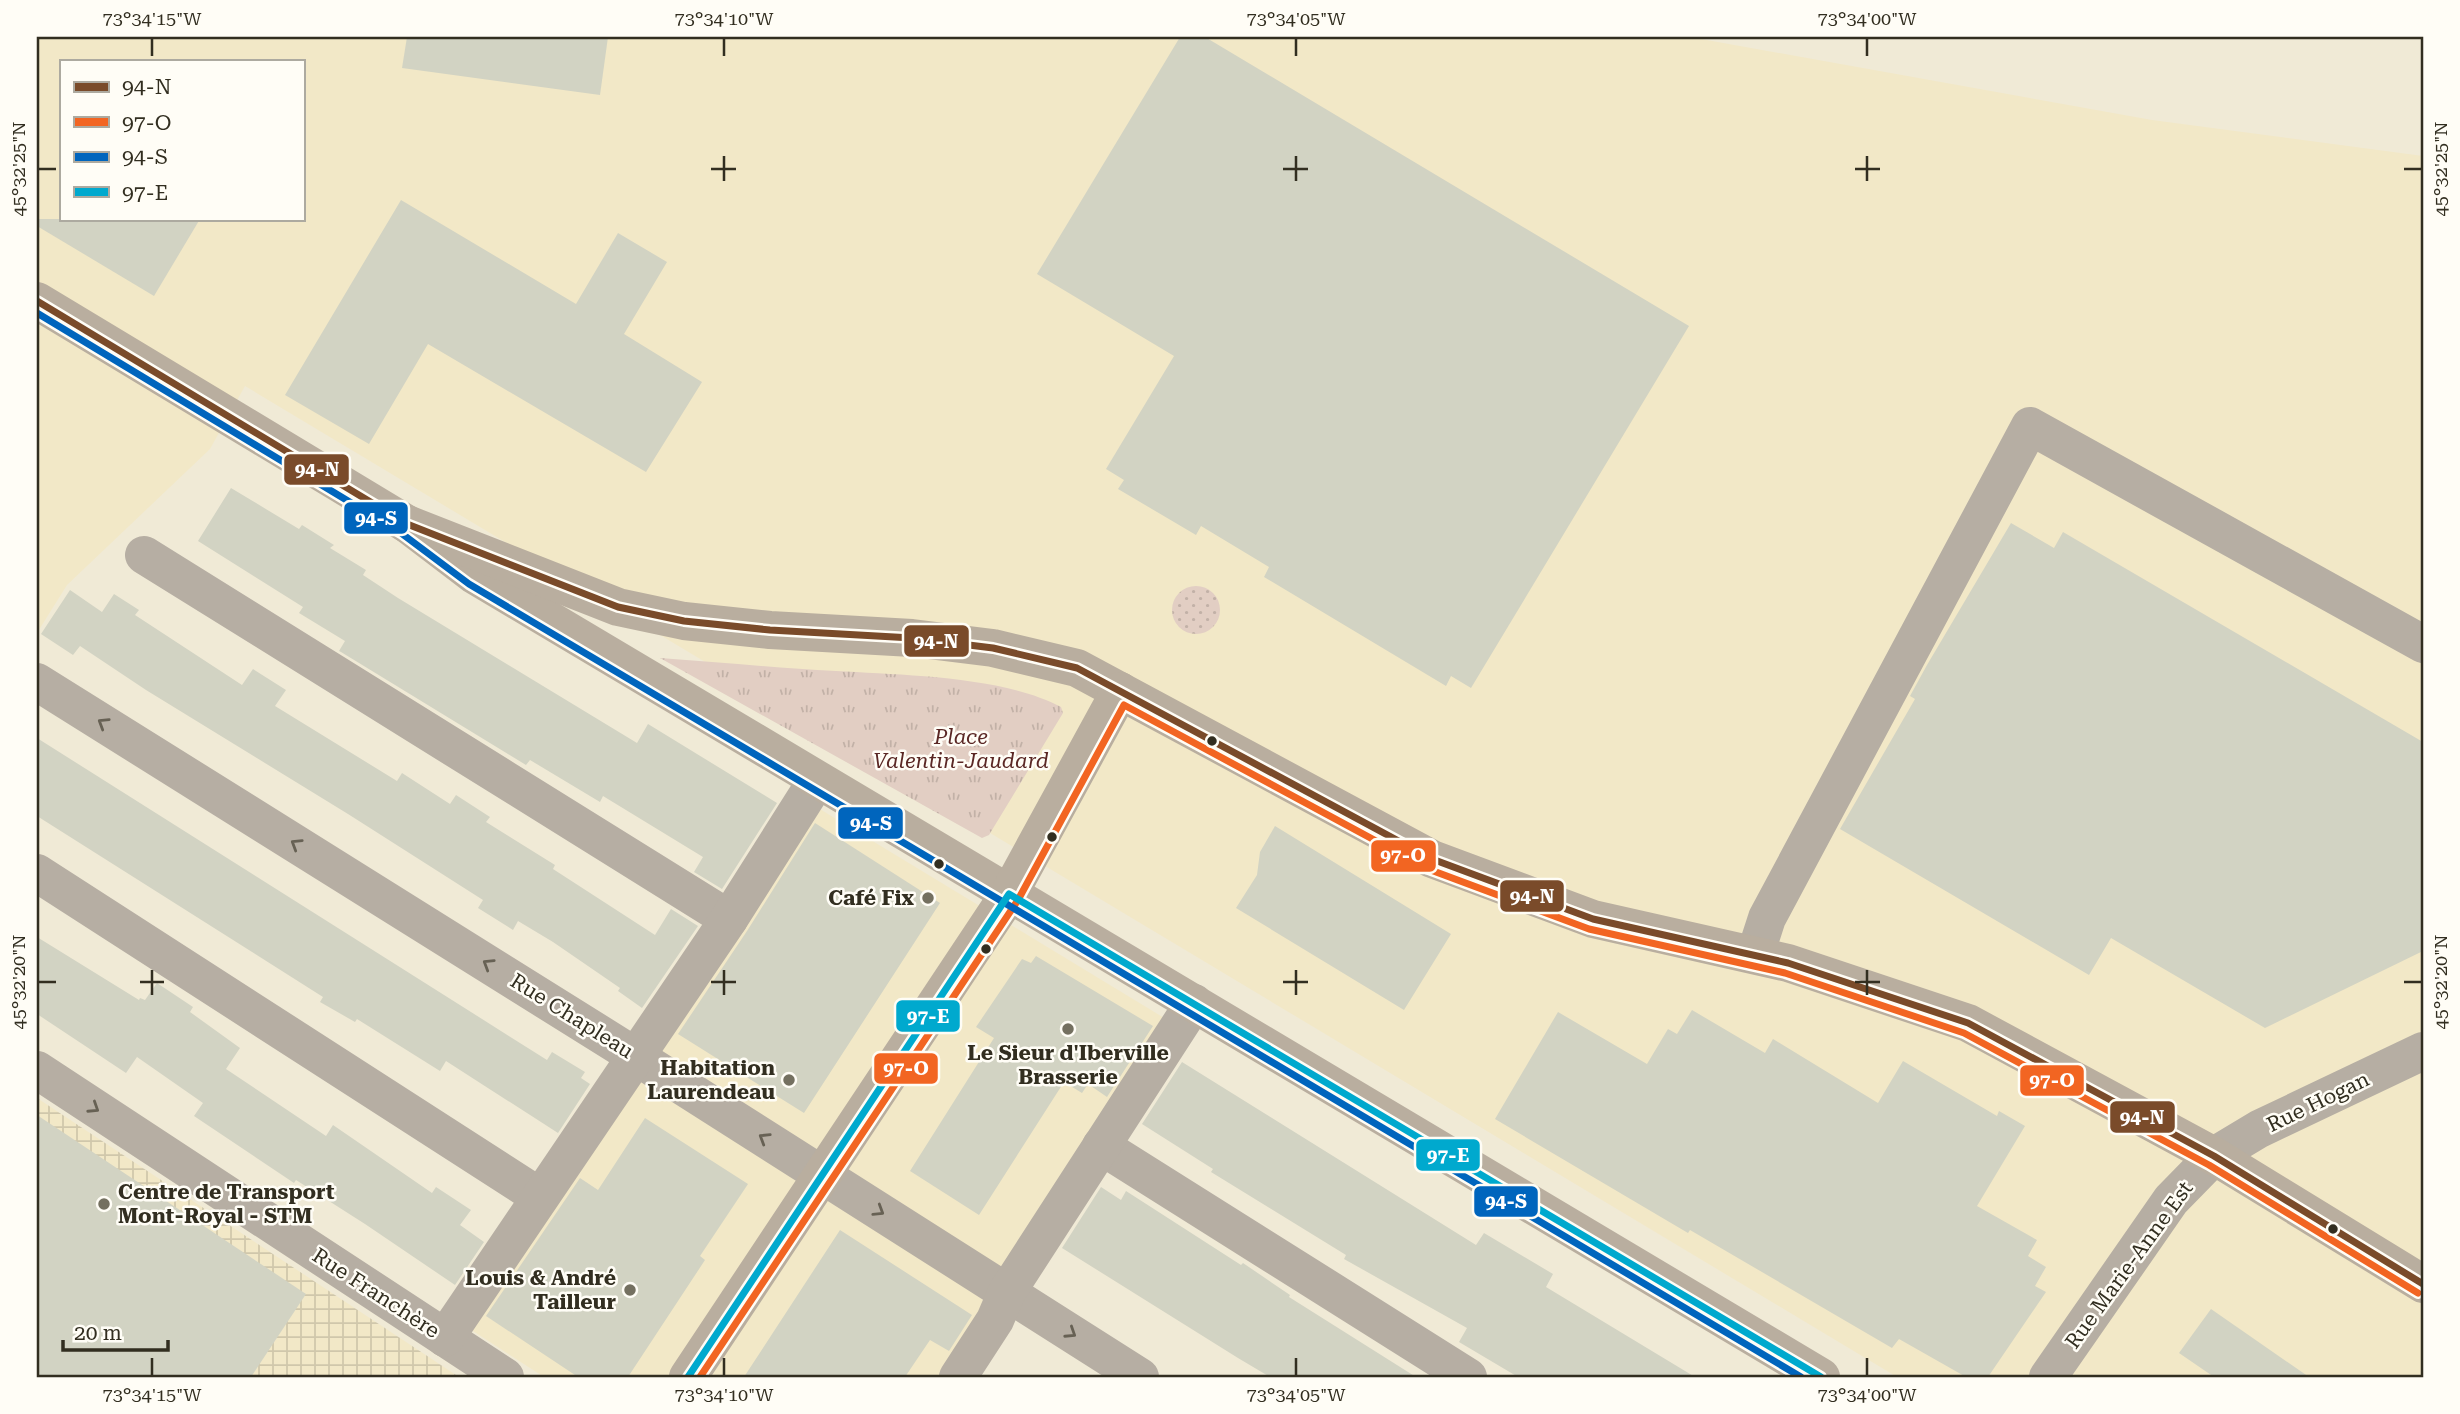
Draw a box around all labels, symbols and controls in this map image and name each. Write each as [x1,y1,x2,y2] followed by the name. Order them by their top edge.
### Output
[103,8,202,29] text: 73°34'15"W
[675,8,774,29] text: 73°34'10"W
[1247,8,1346,29] text: 73°34'05"W
[1818,8,1917,29] text: 73°34'00"W
[60,60,304,220] legend
[122,75,172,99] text: 94-N
[122,111,171,135] text: 97-O
[8,122,29,216] text: 45°32'25"N
[2430,122,2451,216] text: 45°32'25"N
[122,145,168,169] text: 94-S
[122,181,168,205] text: 97-E
[283,453,350,486] line badge: 94-N
[295,458,340,481] text: 94-N
[343,501,409,535] line badge: 94-S
[355,507,397,530] text: 94-S
[903,624,970,658] line badge: 94-N
[914,630,959,653] text: 94-N
[97,718,110,731] one-way arrow
[873,725,1049,773] park label: Place Valentin-Jaudard
[1205,734,1219,748] unlabelled marker
[837,806,904,840] line badge: 94-S
[850,812,892,835] text: 94-S
[1045,830,1059,844] unlabelled marker
[290,839,303,852] one-way arrow
[1370,839,1437,873] line badge: 97-O
[1380,844,1426,867] text: 97-O
[932,857,946,871] unlabelled marker
[1499,879,1565,913] line badge: 94-N
[1510,885,1555,908] text: 94-N
[828,886,915,910] place label: Café Fix
[920,890,936,906] marker: Café Fix
[8,935,29,1029] text: 45°32'20"N
[2430,935,2451,1029] text: 45°32'20"N
[979,942,993,956] unlabelled marker
[483,960,496,973] one-way arrow
[506,969,638,1063] street label: Rue Chapleau
[895,999,961,1033] line badge: 97-E
[907,1005,949,1028] text: 97-E
[1060,1021,1076,1037] marker: Le Sieur d'Iberville Brasserie
[967,1041,1169,1089] place label: Le Sieur d'Iberville Brasserie
[873,1052,939,1085] line badge: 97-O
[647,1056,775,1104] place label: Habitation Laurendeau
[883,1057,929,1080] text: 97-O
[2019,1064,2085,1097] line badge: 97-O
[2263,1067,2373,1137] street label: Rue Hogan
[2029,1069,2075,1092] text: 97-O
[781,1072,797,1088] marker: Habitation Laurendeau
[86,1100,99,1112] one-way arrow
[2109,1100,2176,1134] line badge: 94-N
[2120,1106,2165,1129] text: 94-N
[758,1133,771,1146] one-way arrow
[1415,1138,1481,1172] line badge: 97-E
[1427,1144,1469,1167] text: 97-E
[2060,1177,2198,1353] street label: Rue Marie-Anne Est
[118,1180,335,1228] place label: Centre de Transport Mont-Royal - STM
[1473,1185,1539,1218] line badge: 94-S
[1485,1190,1527,1213] text: 94-S
[96,1196,112,1212] marker: Centre de Transport Mont-Royal - STM
[871,1203,884,1216] one-way arrow
[2326,1222,2340,1236] unlabelled marker
[308,1243,444,1343] street label: Rue Franchère
[465,1266,616,1314] place label: Louis & André Tailleur
[622,1282,638,1298] marker: Louis & André Tailleur
[63,1309,168,1353] scale bar
[74,1321,122,1345] text: 20 m
[1063,1325,1076,1338] one-way arrow
[103,1384,202,1405] text: 73°34'15"W
[675,1384,774,1405] text: 73°34'10"W
[1247,1384,1346,1405] text: 73°34'05"W
[1818,1384,1917,1405] text: 73°34'00"W

